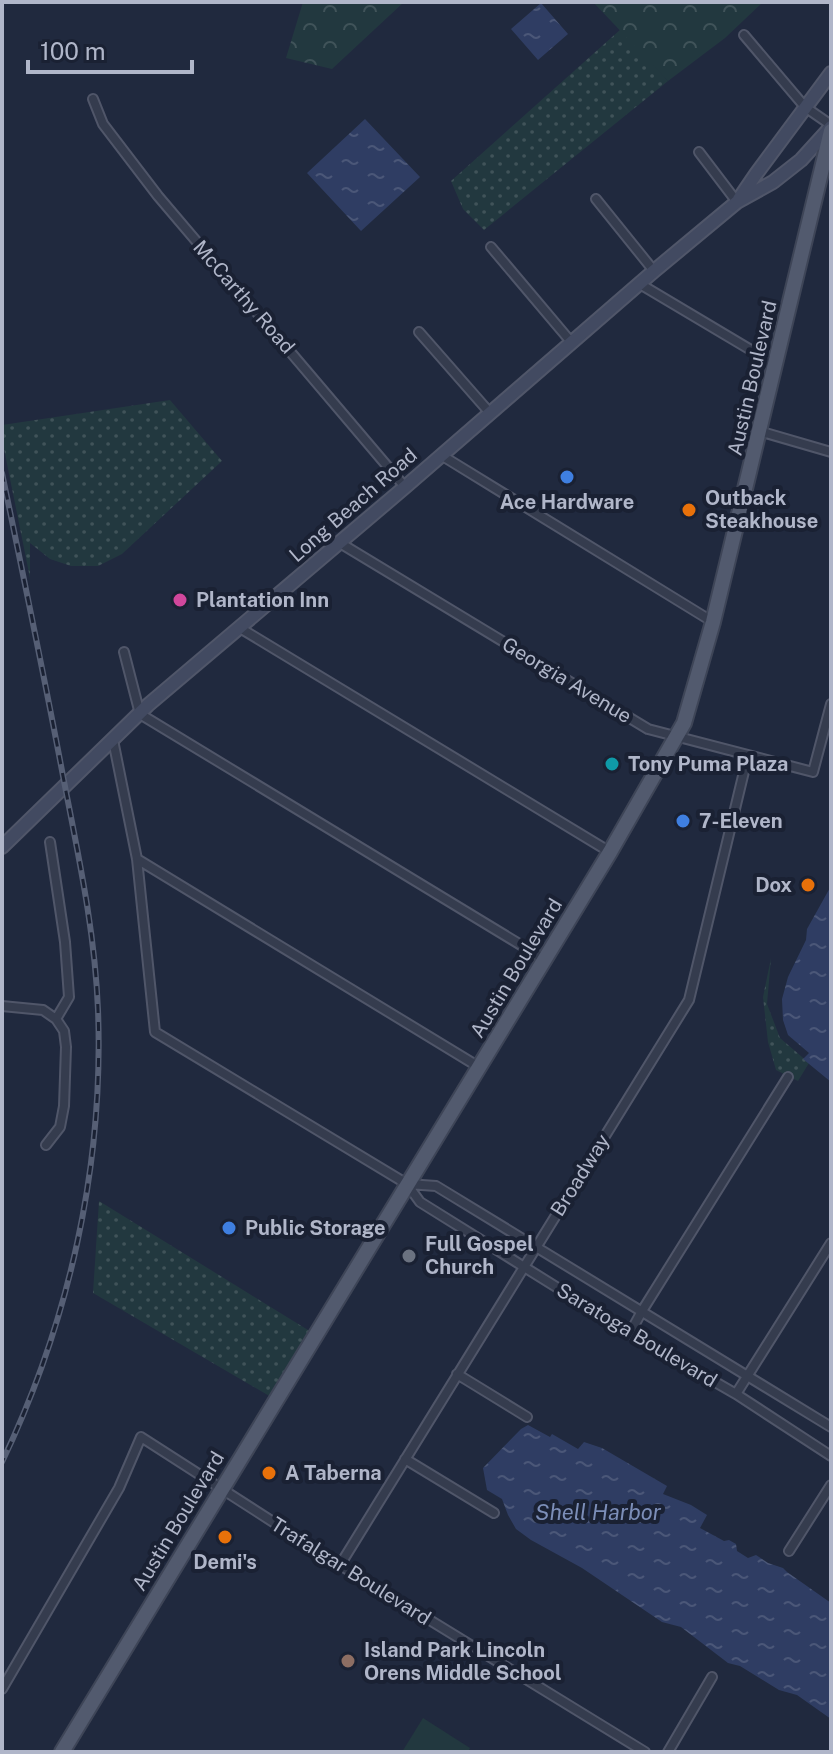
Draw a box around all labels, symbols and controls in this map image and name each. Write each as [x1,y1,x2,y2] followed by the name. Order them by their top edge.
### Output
[28,24,192,74] scale bar
[40,37,106,65] text: 100 m
[188,235,300,359] street label: McCarthy Road
[722,298,782,458] street label: Austin Boulevard
[284,443,422,567] street label: Long Beach Road
[558,468,576,486] marker: Ace Hardware
[705,486,818,533] place label: Outback Steakhouse
[500,490,634,514] place label: Ace Hardware
[680,501,698,519] marker: Outback Steakhouse
[196,588,329,612] place label: Plantation Inn
[171,591,189,609] marker: Plantation Inn
[498,632,636,728] street label: Georgia Avenue
[628,752,788,776] place label: Tony Puma Plaza
[603,755,621,773] marker: Tony Puma Plaza
[699,809,783,833] place label: 7-Eleven
[674,812,692,830] marker: 7-Eleven
[755,873,792,897] place label: Dox
[799,876,817,894] marker: Dox
[465,894,567,1042] street label: Austin Boulevard
[545,1129,615,1220] street label: Broadway
[245,1216,386,1240] place label: Public Storage
[220,1219,238,1237] marker: Public Storage
[425,1232,534,1279] place label: Full Gospel Church
[400,1247,418,1265] marker: Full Gospel Church
[552,1278,722,1392] street label: Saratoga Boulevard
[127,1447,229,1595] street label: Austin Boulevard
[285,1461,382,1485] place label: A Taberna
[260,1464,278,1482] marker: A Taberna
[535,1499,662,1525] water label: Shell Harbor
[266,1512,436,1630] street label: Trafalgar Boulevard
[216,1528,234,1546] marker: Demi's
[193,1550,257,1574] place label: Demi's
[364,1638,561,1685] place label: Island Park Lincoln Orens Middle School
[339,1652,357,1670] marker: Island Park Lincoln Orens Middle School

